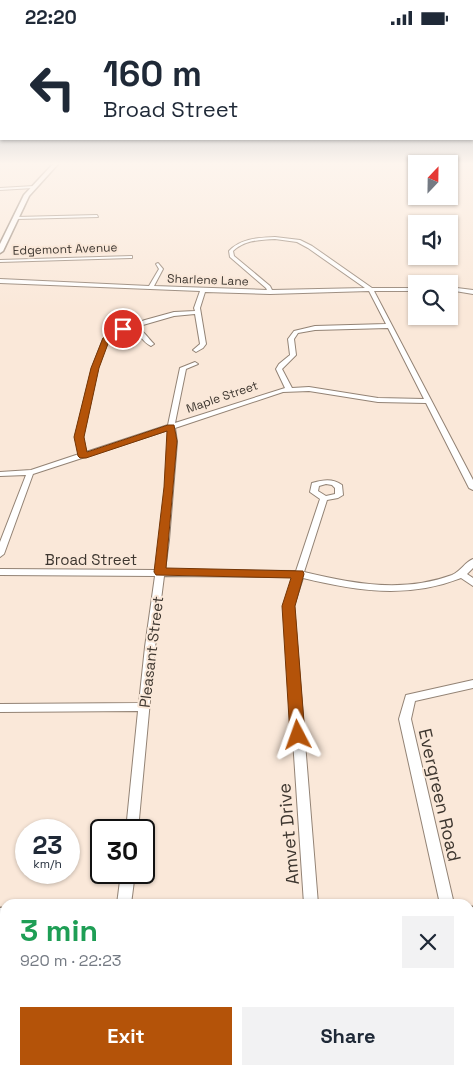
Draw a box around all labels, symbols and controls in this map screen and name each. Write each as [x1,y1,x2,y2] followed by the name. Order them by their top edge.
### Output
[25,5,77,30] text: 22:20
[103,52,202,96] text: 160 m
[20,55,85,120] icon: left
[103,95,238,123] text: Broad Street
[408,155,458,205] north arrow
[408,155,458,325] map controls
[408,215,458,265] button: sound
[12,239,118,259] street label: Edgemont Avenue
[167,271,249,289] street label: Sharlene Lane
[408,275,458,325] button: search
[102,308,144,350] pin
[109,315,137,343] icon: arrive
[184,377,260,417] street label: Maple Street
[45,550,137,569] street label: Broad Street
[135,595,167,709] street label: Pleasant Street
[271,708,323,760] position arrow
[414,726,466,864] street label: Evergreen Road
[272,782,304,886] street label: Amvet Drive
[90,819,155,884] speed limit sign: 30
[32,829,63,861] text: 23
[33,856,62,872] text: km/h
[20,911,98,950] text: 3 min
[402,916,454,968] button: close
[20,950,121,971] text: 920 m · 22:23
[20,1007,232,1065] button: Exit
[242,1007,454,1065] button: Share

